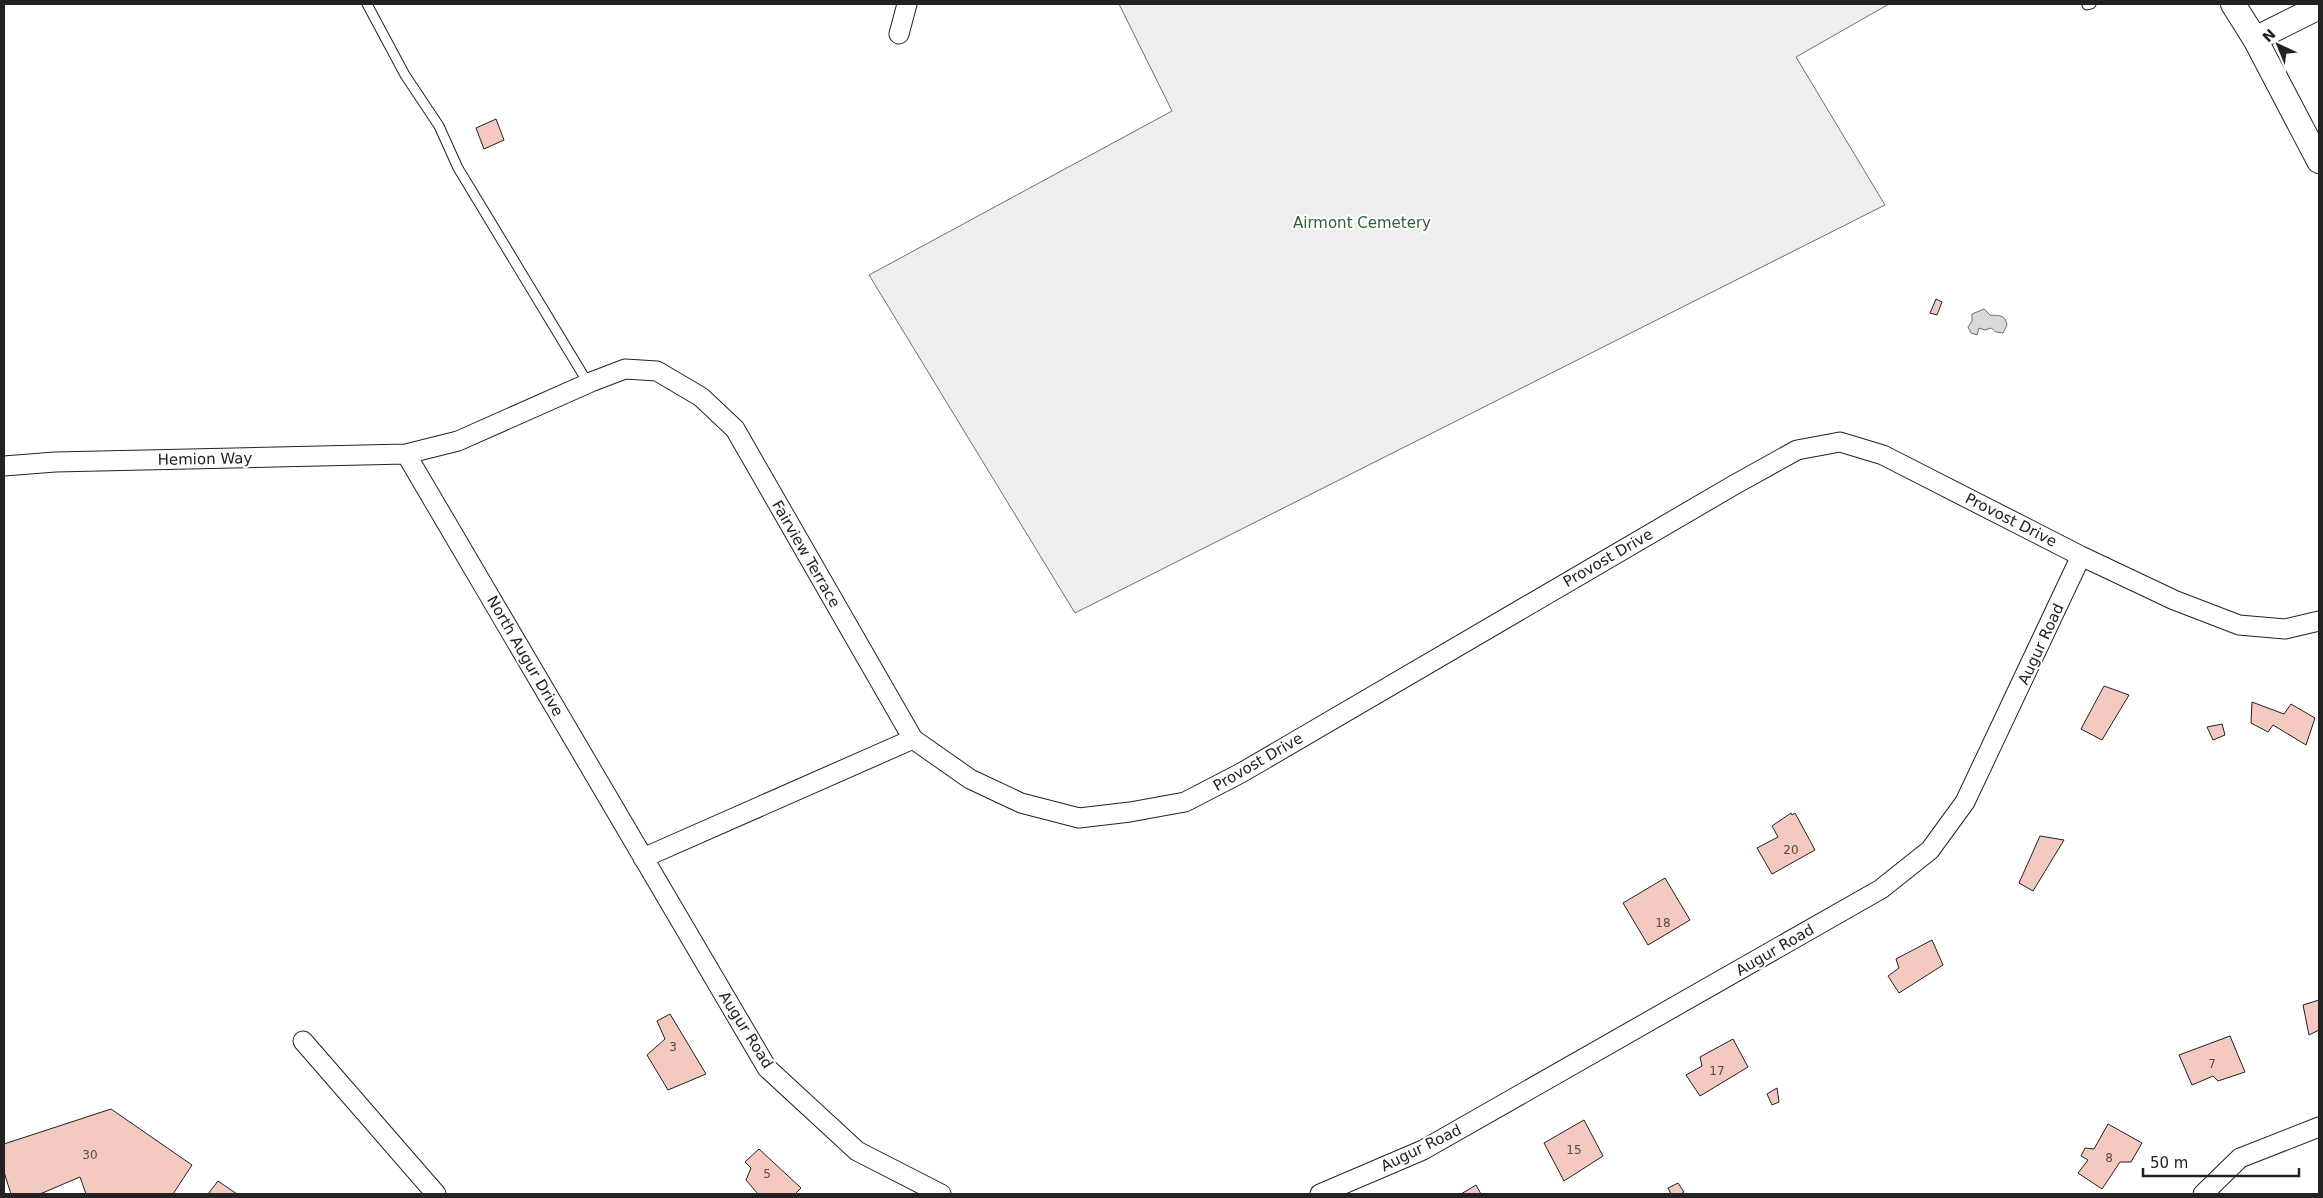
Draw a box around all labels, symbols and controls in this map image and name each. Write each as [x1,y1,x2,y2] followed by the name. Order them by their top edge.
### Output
[2253,20,2303,70] north arrow
[2259,26,2279,45] text: N
[1293,214,1431,232] park label: Airmont Cemetery
[158,449,253,469] street label: Hemion Way
[1962,489,2060,551] street label: Provost Drive
[768,497,844,611] street label: Fairview Terrace
[1560,525,1656,591] street label: Provost Drive
[483,592,567,720] street label: North Augur Drive
[2014,601,2068,687] street label: Augur Road
[1210,729,1306,795] street label: Provost Drive
[1783,843,1799,857] house number: 20
[1655,916,1671,930] house number: 18
[1733,920,1817,980] street label: Augur Road
[715,988,777,1072] street label: Augur Road
[669,1040,677,1054] house number: 3
[2208,1057,2216,1071] house number: 7
[1709,1064,1725,1078] house number: 17
[1378,1121,1464,1175] street label: Augur Road
[1566,1143,1582,1157] house number: 15
[2143,1146,2299,1178] scale bar
[82,1148,98,1162] house number: 30
[2105,1151,2113,1165] house number: 8
[2150,1154,2188,1172] text: 50 m
[763,1167,771,1181] house number: 5

